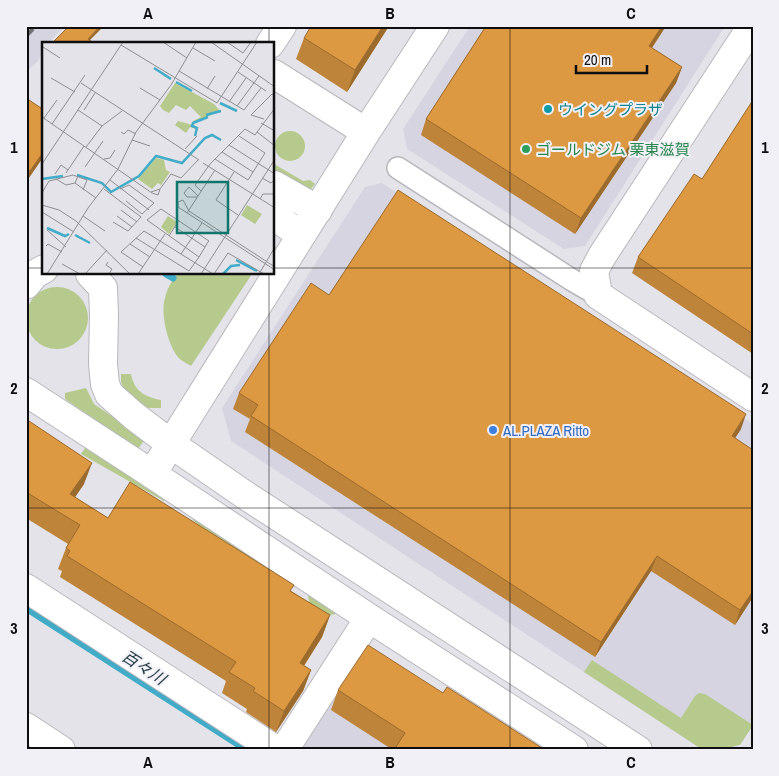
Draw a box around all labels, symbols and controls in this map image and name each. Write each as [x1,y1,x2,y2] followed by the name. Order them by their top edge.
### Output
[143,2,153,24] text: A
[385,2,395,24] text: B
[626,2,636,24] text: C
[42,42,275,275] inset map
[576,42,648,74] scale bar
[584,49,611,70] text: 20 m
[558,99,663,120] place label: ウイングプラザ
[542,103,554,115] marker: ウイングプラザ
[10,136,18,158] text: 1
[761,136,769,158] text: 1
[536,139,689,160] place label: ゴールドジム 栗東滋賀
[520,143,532,155] marker: ゴールドジム 栗東滋賀
[10,377,18,399] text: 2
[761,377,769,399] text: 2
[502,420,589,441] place label: AL.PLAZA Ritto
[487,424,499,436] marker: AL.PLAZA Ritto
[10,617,18,639] text: 3
[761,617,769,639] text: 3
[118,645,172,690] water label: 百々川
[143,751,153,773] text: A
[385,751,395,773] text: B
[626,751,636,773] text: C

